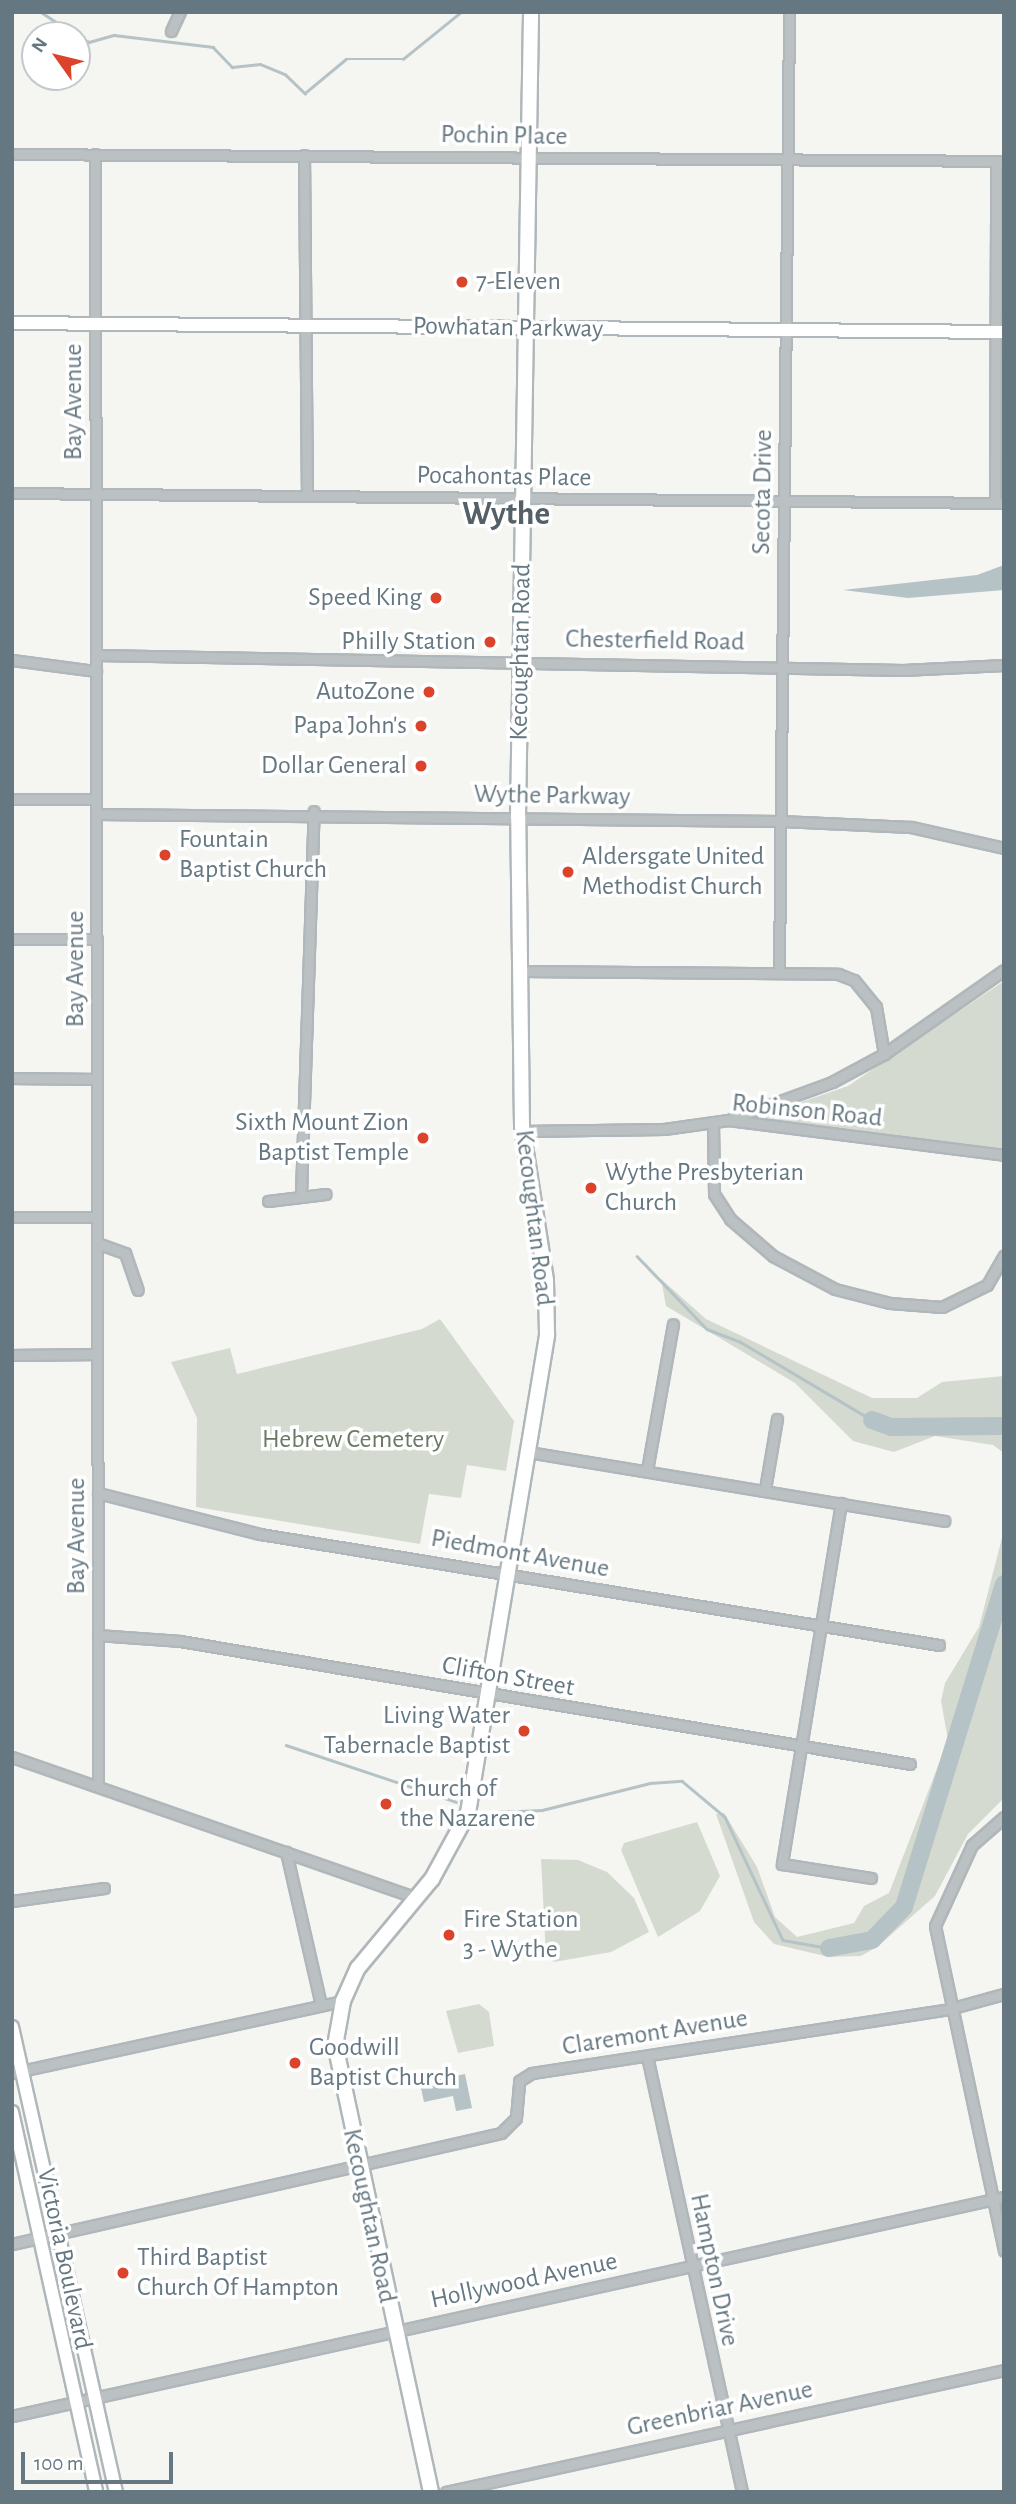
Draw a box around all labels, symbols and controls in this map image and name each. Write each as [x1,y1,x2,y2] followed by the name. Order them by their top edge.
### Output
[21,21,91,91] north arrow
[28,34,51,56] text: N
[440,119,568,153] street label: Pochin Place
[476,266,561,298] place label: 7-Eleven
[454,274,470,290] marker: 7-Eleven
[413,311,603,345] street label: Powhatan Parkway
[58,344,90,460] street label: Bay Avenue
[746,429,780,555] street label: Secota Drive
[416,460,592,494] street label: Pocahontas Place
[462,495,550,535] district label: Wythe
[504,563,538,741] street label: Kecoughtan Road
[308,582,422,614] place label: Speed King
[428,590,444,606] marker: Speed King
[565,624,745,658] street label: Chesterfield Road
[341,626,476,658] place label: Philly Station
[482,634,498,650] marker: Philly Station
[316,676,415,708] place label: AutoZone
[421,684,437,700] marker: AutoZone
[293,710,407,742] place label: Papa John's
[413,718,429,734] marker: Papa John's
[261,750,407,782] place label: Dollar General
[413,758,429,774] marker: Dollar General
[473,779,631,813] street label: Wythe Parkway
[179,824,327,886] place label: Fountain Baptist Church
[582,841,764,903] place label: Aldersgate United Methodist Church
[157,847,173,863] marker: Fountain Baptist Church
[560,864,576,880] marker: Aldersgate United Methodist Church
[60,911,92,1027] street label: Bay Avenue
[730,1088,884,1134] street label: Robinson Road
[235,1107,409,1168] place label: Sixth Mount Zion Baptist Temple
[508,1128,560,1308] street label: Kecoughtan Road
[415,1130,431,1146] marker: Sixth Mount Zion Baptist Temple
[605,1157,804,1218] place label: Wythe Presbyterian Church
[583,1180,599,1196] marker: Wythe Presbyterian Church
[262,1424,444,1456] park label: Hebrew Cemetery
[61,1478,93,1594] street label: Bay Avenue
[428,1523,612,1585] street label: Piedmont Avenue
[439,1650,577,1704] street label: Clifton Street
[323,1700,510,1762] place label: Living Water Tabernacle Baptist
[516,1723,532,1739] marker: Living Water Tabernacle Baptist
[400,1773,536,1834] place label: Church of the Nazarene
[378,1796,394,1812] marker: Church of the Nazarene
[463,1904,578,1966] place label: Fire Station 3 - Wythe
[441,1927,457,1943] marker: Fire Station 3 - Wythe
[560,2003,750,2063] street label: Claremont Avenue
[309,2032,457,2094] place label: Goodwill Baptist Church
[287,2055,303,2071] marker: Goodwill Baptist Church
[335,2126,403,2306] street label: Kecoughtan Road
[30,2165,98,2353] street label: Victoria Boulevard
[683,2191,745,2349] street label: Hampton Drive
[137,2242,339,2304] place label: Third Baptist Church Of Hampton
[428,2246,620,2316] street label: Hollywood Avenue
[115,2265,131,2281] marker: Third Baptist Church Of Hampton
[624,2374,816,2444] street label: Greenbriar Avenue
[24,2438,177,2482] scale bar
[34,2453,84,2474] text: 100 m

